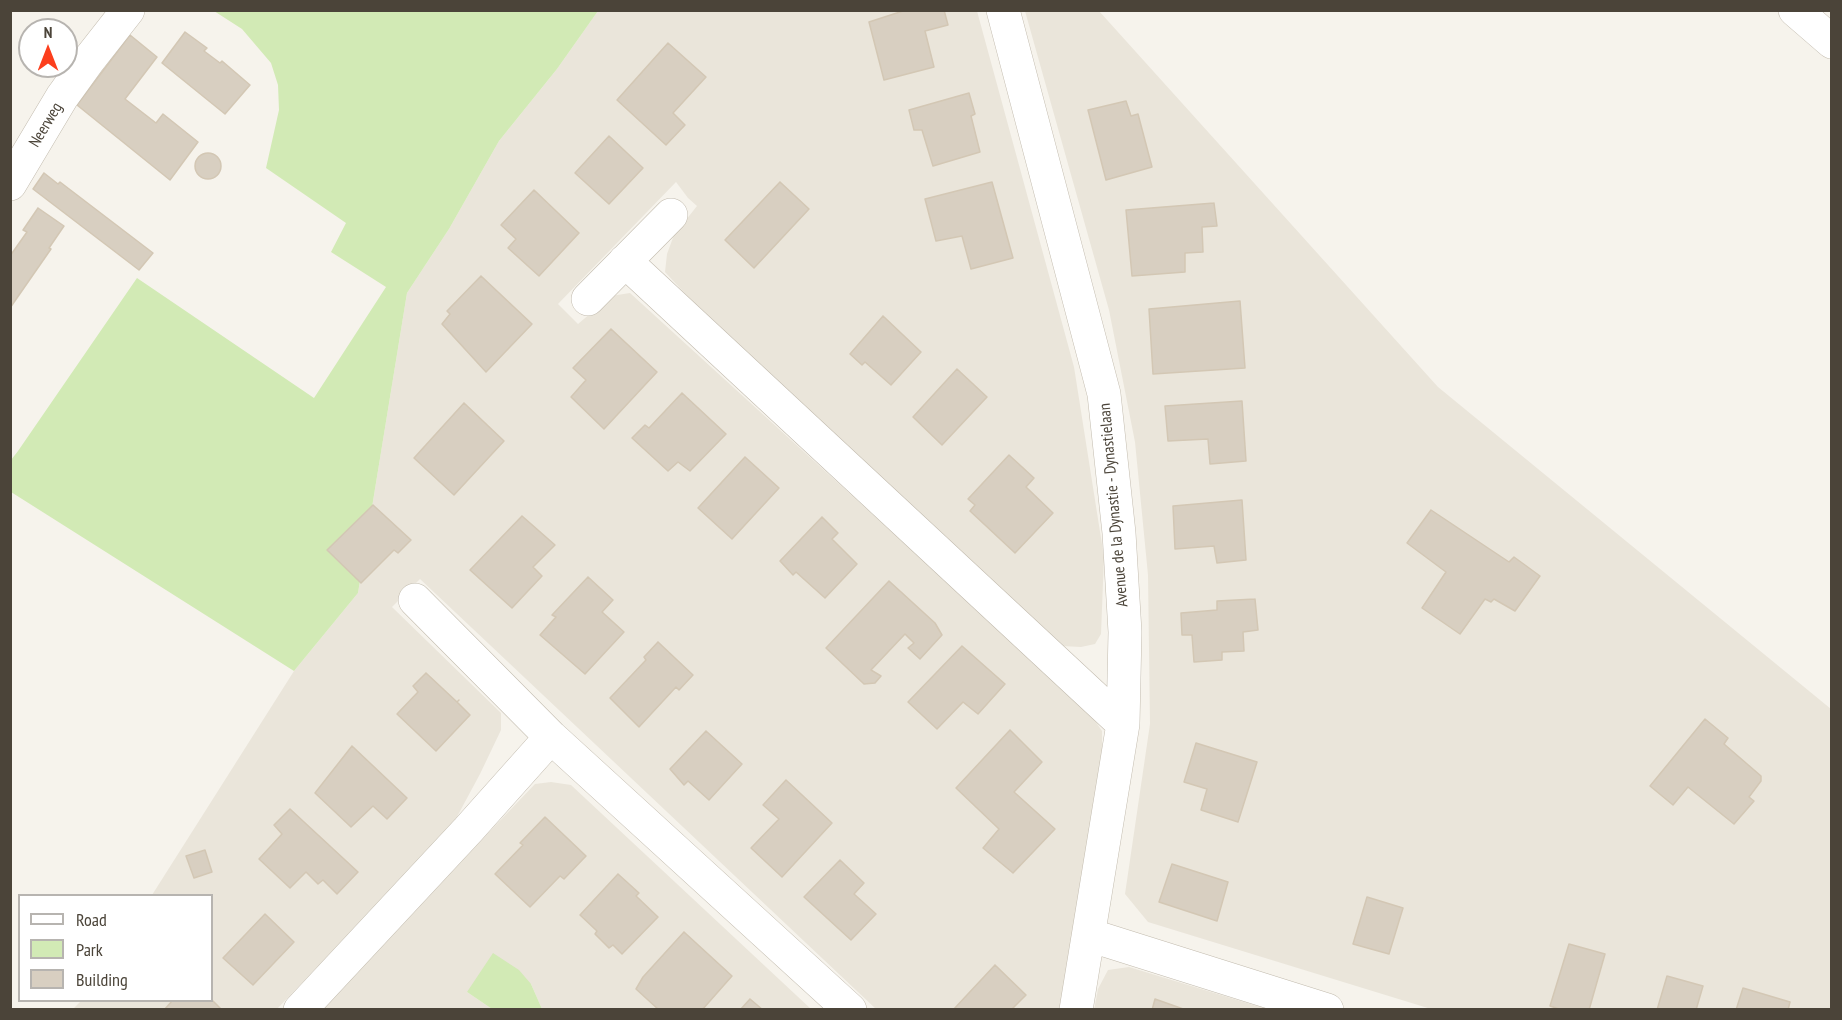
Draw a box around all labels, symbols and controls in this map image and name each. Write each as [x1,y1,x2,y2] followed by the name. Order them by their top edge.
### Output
[18,18,78,78] north arrow
[44,22,52,42] text: N
[25,99,67,151] street label: Neerweg
[1096,402,1132,608] street label: Avenue de la Dynastie - Dynastielaan
[18,894,213,1002] legend
[76,908,107,931] text: Road
[76,938,103,961] text: Park
[76,968,128,991] text: Building

